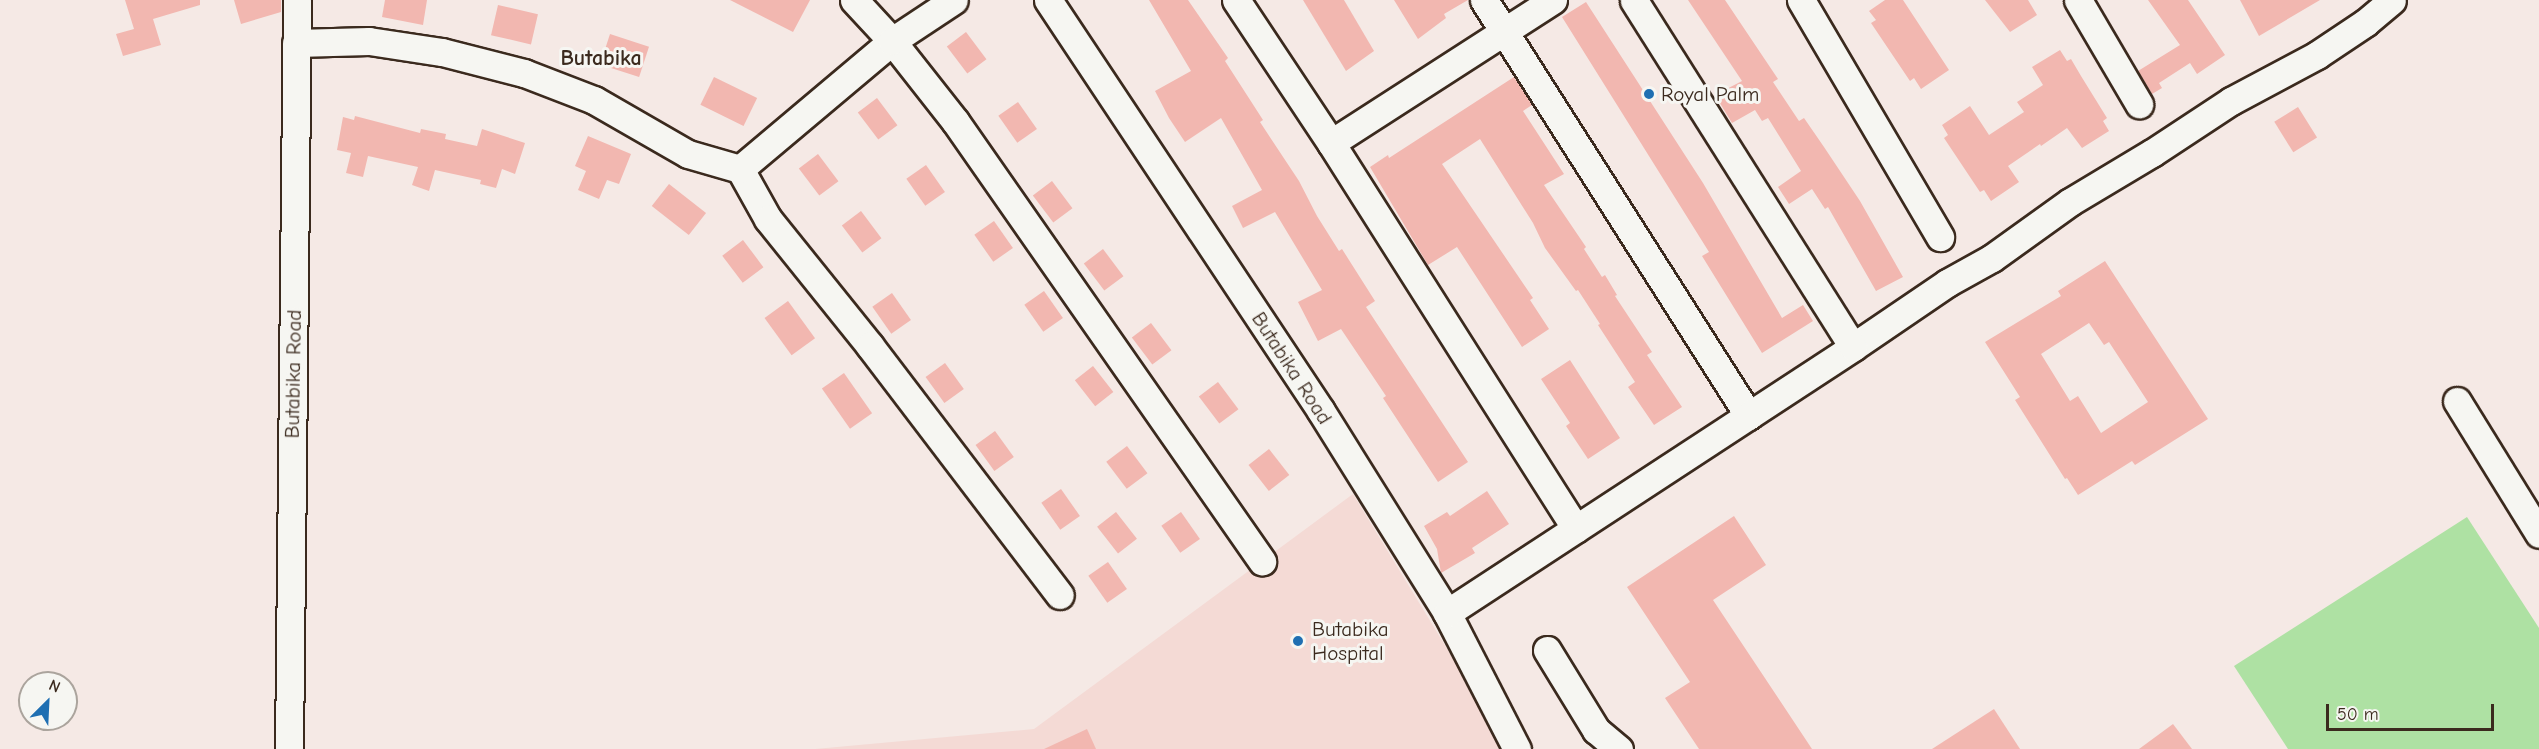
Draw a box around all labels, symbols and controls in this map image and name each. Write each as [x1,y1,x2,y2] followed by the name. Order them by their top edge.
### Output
[560,46,642,72] district label: Butabika
[1661,81,1759,107] place label: Royal Palm
[1642,87,1656,101] marker: Royal Palm
[1246,307,1338,429] street label: Butabika Road
[279,309,307,439] street label: Butabika Road
[1312,616,1389,666] place label: Butabika Hospital
[1289,632,1307,650] marker: Butabika Hospital
[18,671,78,731] north arrow
[46,676,63,697] text: N
[2329,692,2497,730] scale bar
[2337,704,2379,725] text: 50 m

